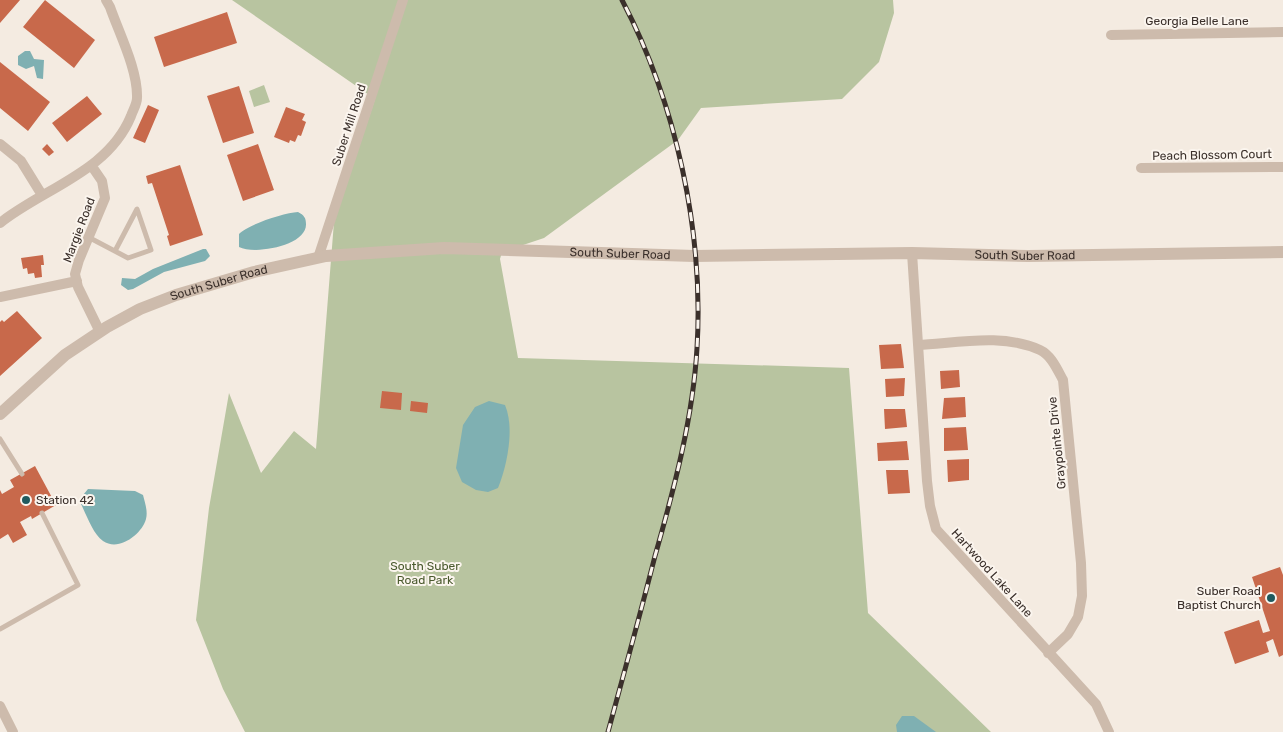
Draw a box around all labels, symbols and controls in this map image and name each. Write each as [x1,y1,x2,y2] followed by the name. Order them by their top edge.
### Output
[1145,14,1249,28] street label: Georgia Belle Lane
[329,82,369,168] street label: Suber Mill Road
[1152,147,1272,163] street label: Peach Blossom Court
[60,195,98,265] street label: Margie Road
[569,245,671,262] street label: South Suber Road
[974,248,1076,263] street label: South Suber Road
[168,262,269,304] street label: South Suber Road
[1045,396,1069,490] street label: Graypointe Drive
[36,493,94,507] place label: Station 42
[20,494,32,506] marker: Station 42
[949,526,1036,620] street label: Hartwood Lake Lane
[390,559,460,587] park label: South Suber Road Park
[1177,584,1261,612] place label: Suber Road Baptist Church
[1265,592,1277,604] marker: Suber Road Baptist Church

